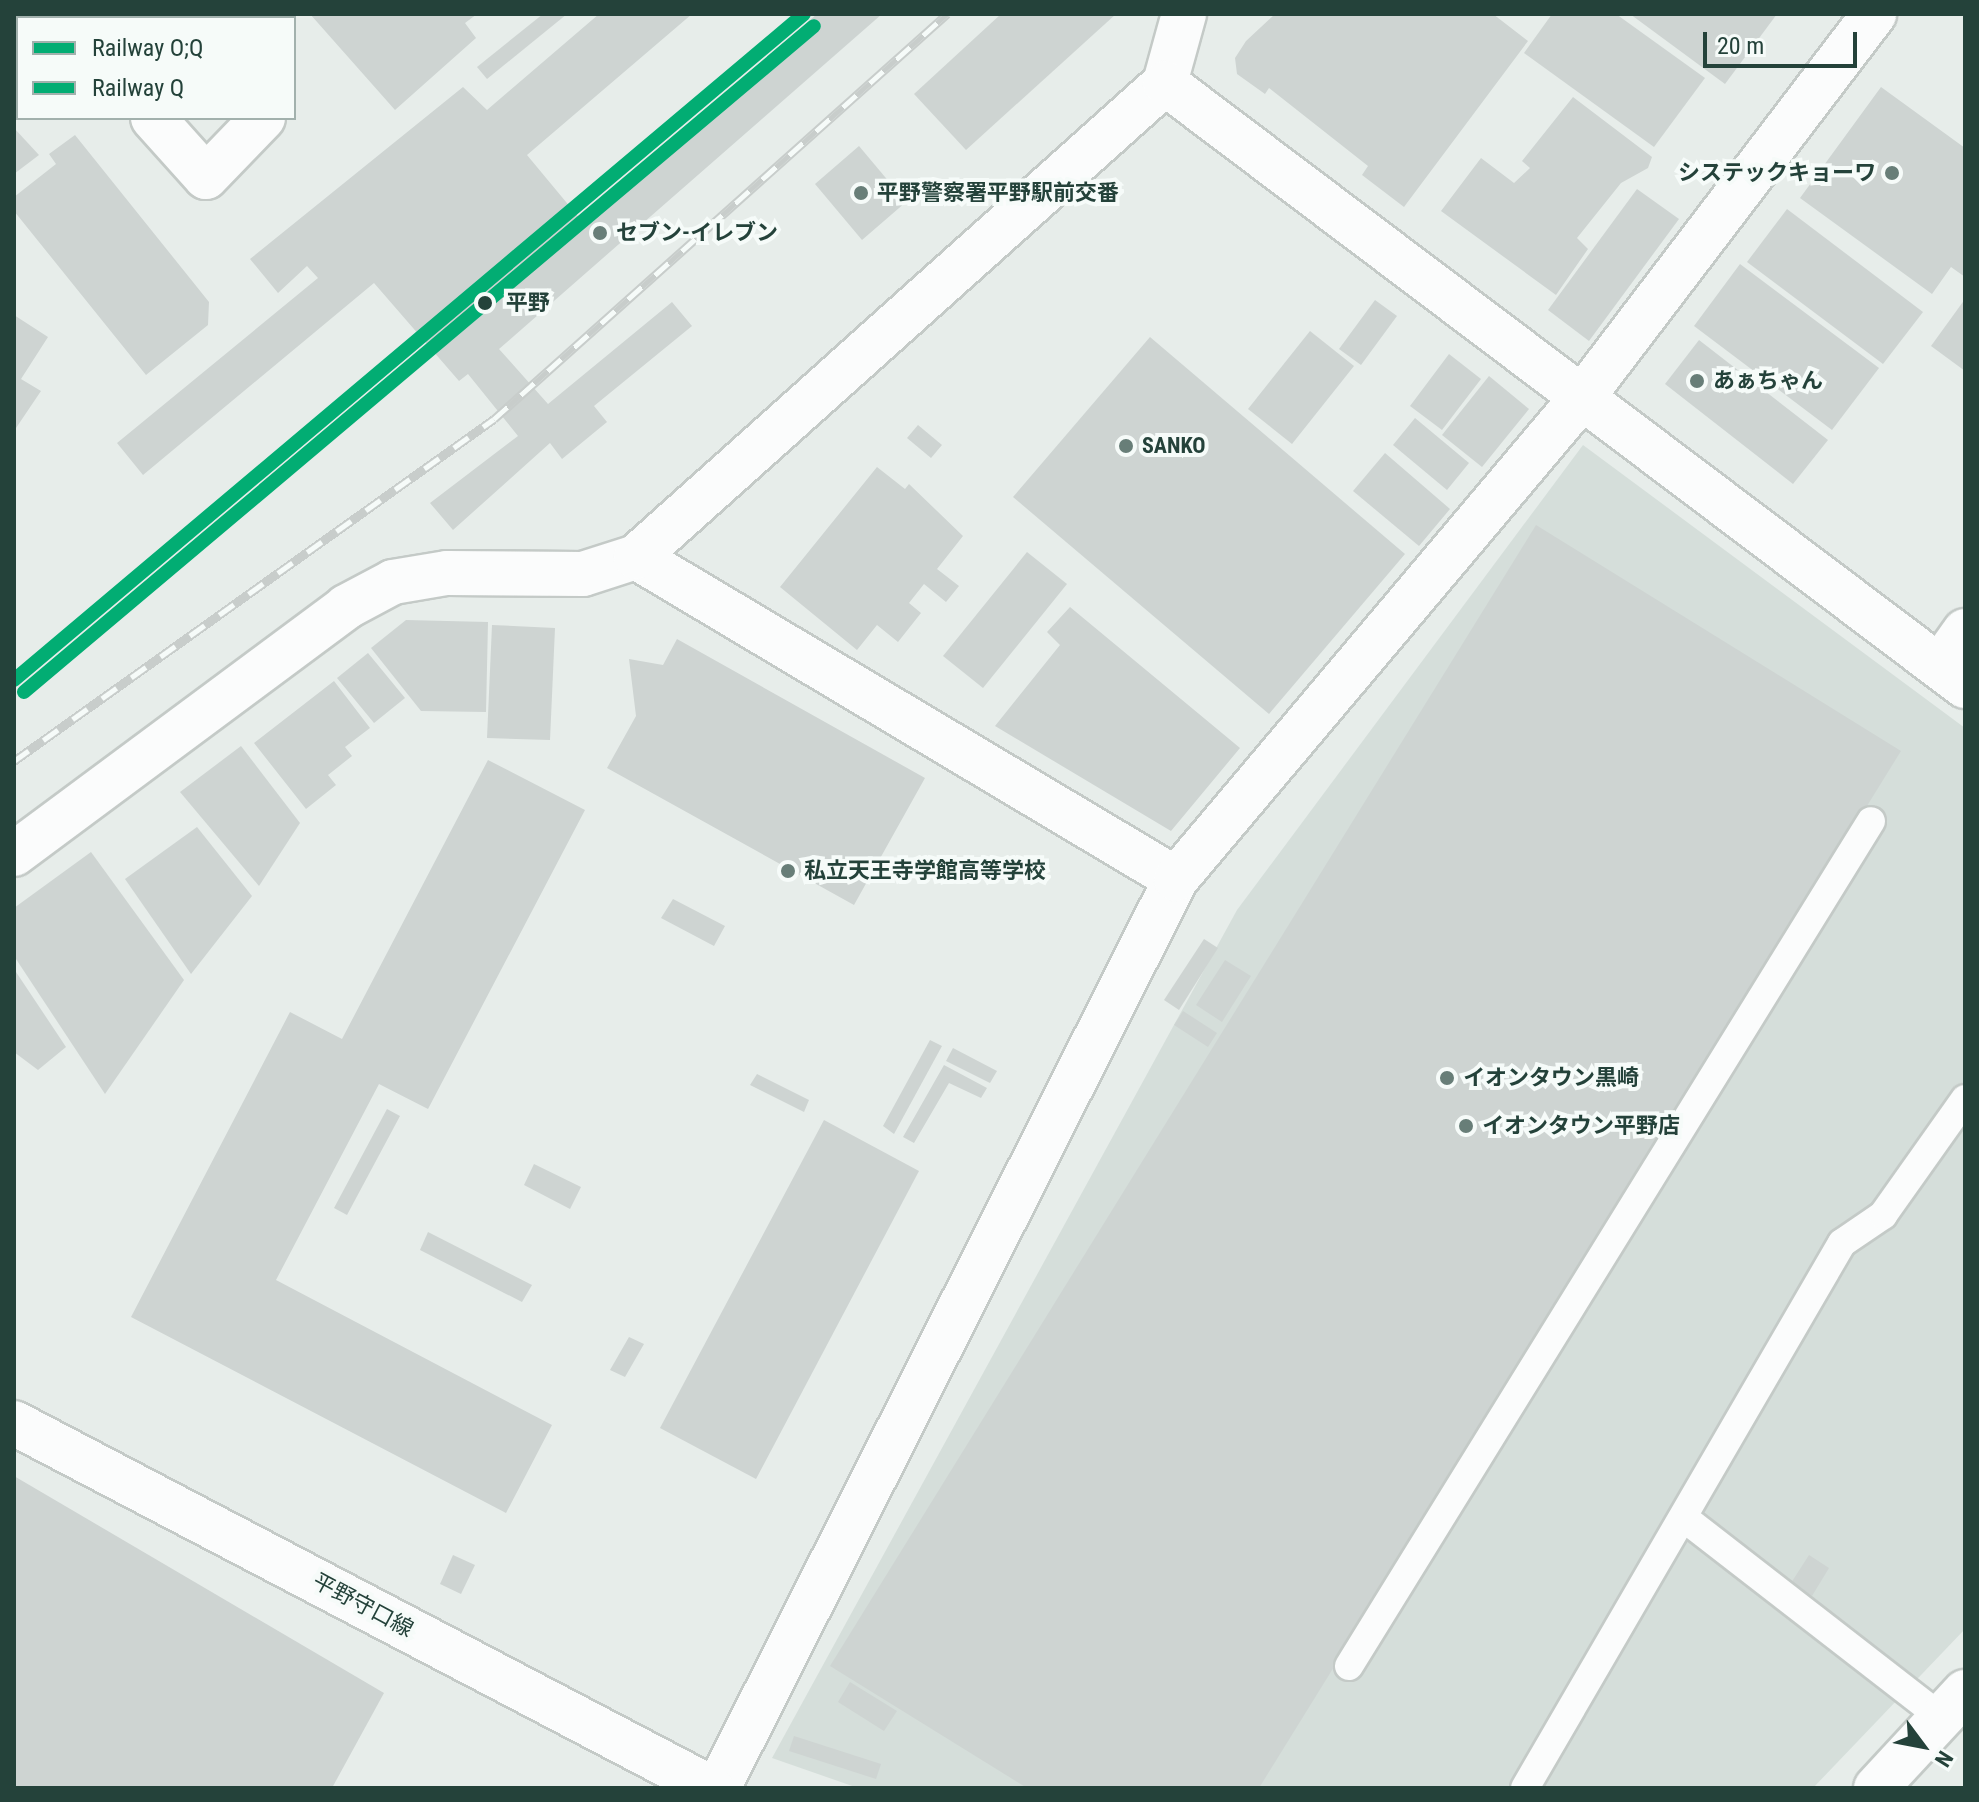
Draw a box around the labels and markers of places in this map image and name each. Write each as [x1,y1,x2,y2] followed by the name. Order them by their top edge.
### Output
[1678,160,1876,186] place label: システックキョーワ
[1883,164,1901,182] marker: システックキョーワ
[877,180,1119,206] place label: 平野警察署平野駅前交番
[852,184,870,202] marker: 平野警察署平野駅前交番
[616,220,778,246] place label: セブン-イレブン
[591,224,609,242] marker: セブン-イレブン
[471,289,499,317] marker: 平野
[506,290,550,316] place label: 平野
[1713,368,1823,394] place label: あぁちゃん
[1688,372,1706,390] marker: あぁちゃん
[1142,433,1206,459] place label: SANKO
[1117,437,1135,455] marker: SANKO
[804,858,1046,884] place label: 私立天王寺学館高等学校
[779,862,797,880] marker: 私立天王寺学館高等学校
[1463,1065,1639,1091] place label: イオンタウン黒崎
[1438,1069,1456,1087] marker: イオンタウン黒崎
[1482,1113,1680,1139] place label: イオンタウン平野店
[1457,1117,1475,1135] marker: イオンタウン平野店

